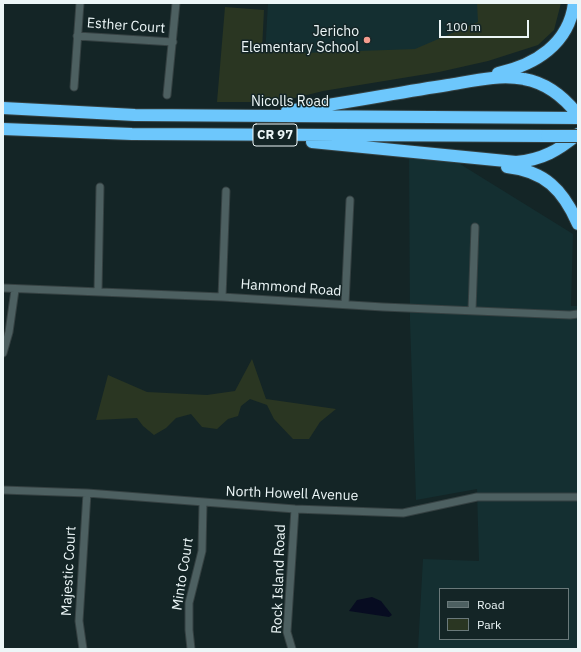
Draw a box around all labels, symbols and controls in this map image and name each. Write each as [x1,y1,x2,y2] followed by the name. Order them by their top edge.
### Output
[441,12,531,38] scale bar
[86,15,166,37] street label: Esther Court
[446,19,481,34] text: 100 m
[241,24,359,56] place label: Jericho Elementary School
[362,35,372,45] marker: Jericho Elementary School
[251,94,329,110] street label: Nicolls Road
[253,124,297,146] road number: CR 97
[240,276,342,300] street label: Hammond Road
[225,483,359,505] street label: North Howell Avenue
[269,524,289,634] street label: Rock Island Road
[58,526,80,616] street label: Majestic Court
[169,536,197,612] street label: Minto Court
[439,588,569,640] legend
[477,597,505,612] text: Road
[477,617,501,632] text: Park

